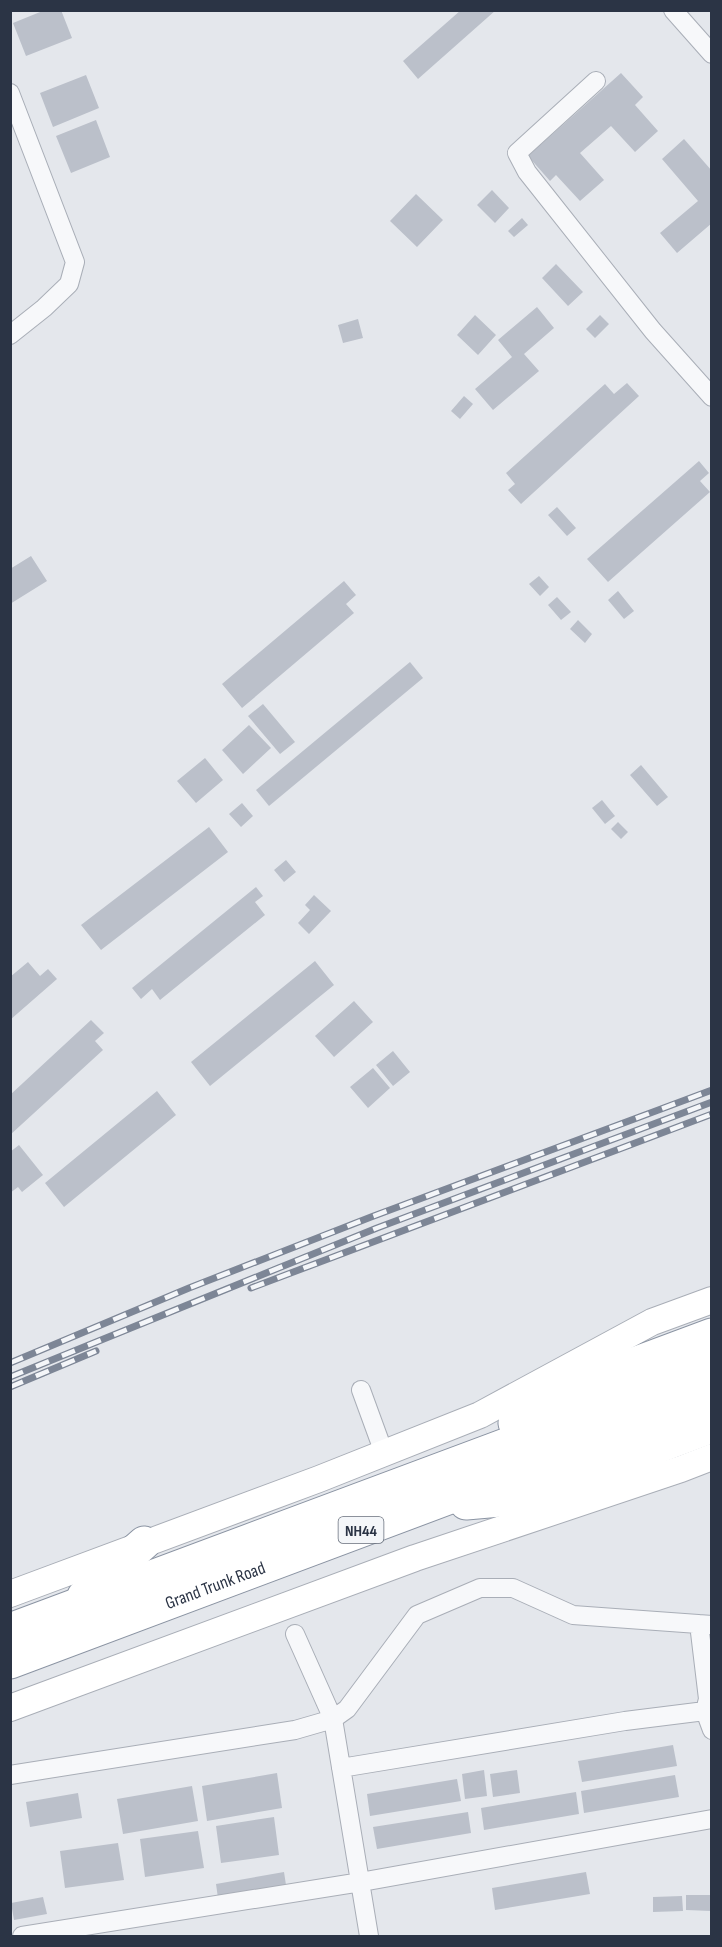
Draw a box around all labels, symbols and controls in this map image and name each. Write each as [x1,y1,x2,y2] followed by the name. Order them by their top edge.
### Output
[338,1517,384,1543] road number: NH44
[162,1557,268,1614] street label: Grand Trunk Road

